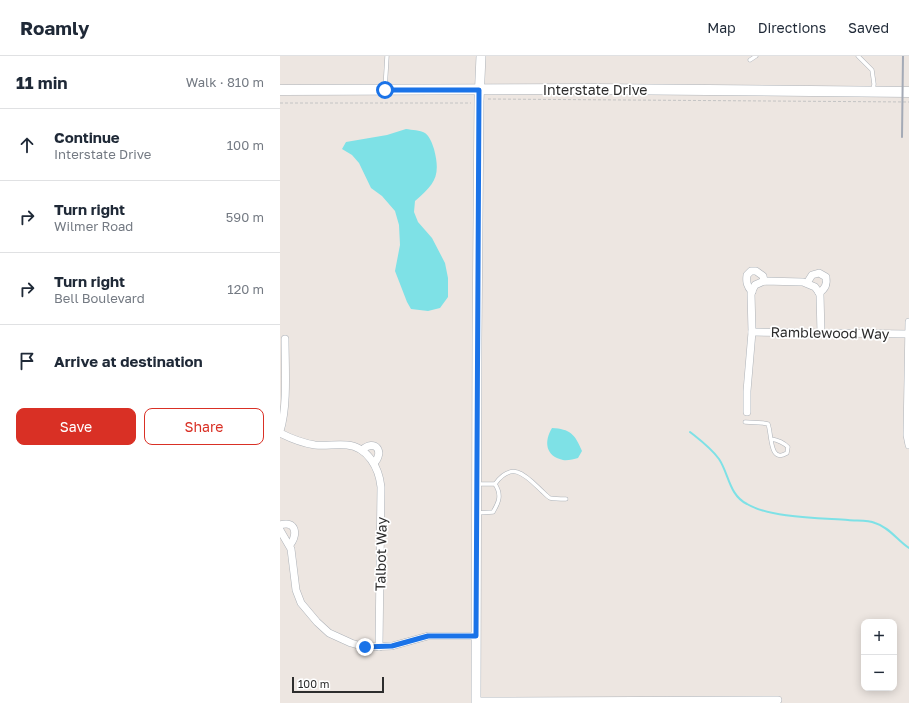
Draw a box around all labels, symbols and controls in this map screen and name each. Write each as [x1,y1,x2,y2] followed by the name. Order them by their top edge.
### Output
[20,16,89,39] text: Roamly
[707,19,736,36] text: Map
[758,19,826,36] text: Directions
[848,19,889,36] text: Saved
[16,72,68,93] text: 11 min
[186,74,264,90] text: Walk · 810 m
[376,81,394,99] route start
[543,81,647,98] street label: Interstate Drive
[54,128,120,146] text: Continue
[16,134,38,156] icon: ahead
[227,137,264,153] text: 100 m
[54,146,151,162] text: Interstate Drive
[54,200,125,218] text: Turn right
[16,206,38,228] icon: right
[226,209,264,225] text: 590 m
[54,218,133,234] text: Wilmer Road
[54,272,125,290] text: Turn right
[16,278,38,300] icon: right
[227,281,264,297] text: 120 m
[54,290,145,306] text: Bell Boulevard
[770,323,890,342] street label: Ramblewood Way
[16,350,38,372] icon: arrive
[54,352,203,370] text: Arrive at destination
[16,408,136,445] button: Save
[144,408,264,445] button: Share
[371,517,390,591] street label: Talbot Way
[861,619,897,691] map controls
[861,619,897,655] button: +
[356,638,374,656] route end
[861,655,897,691] button: −
[292,675,384,694] scale bar
[298,677,329,690] text: 100 m

